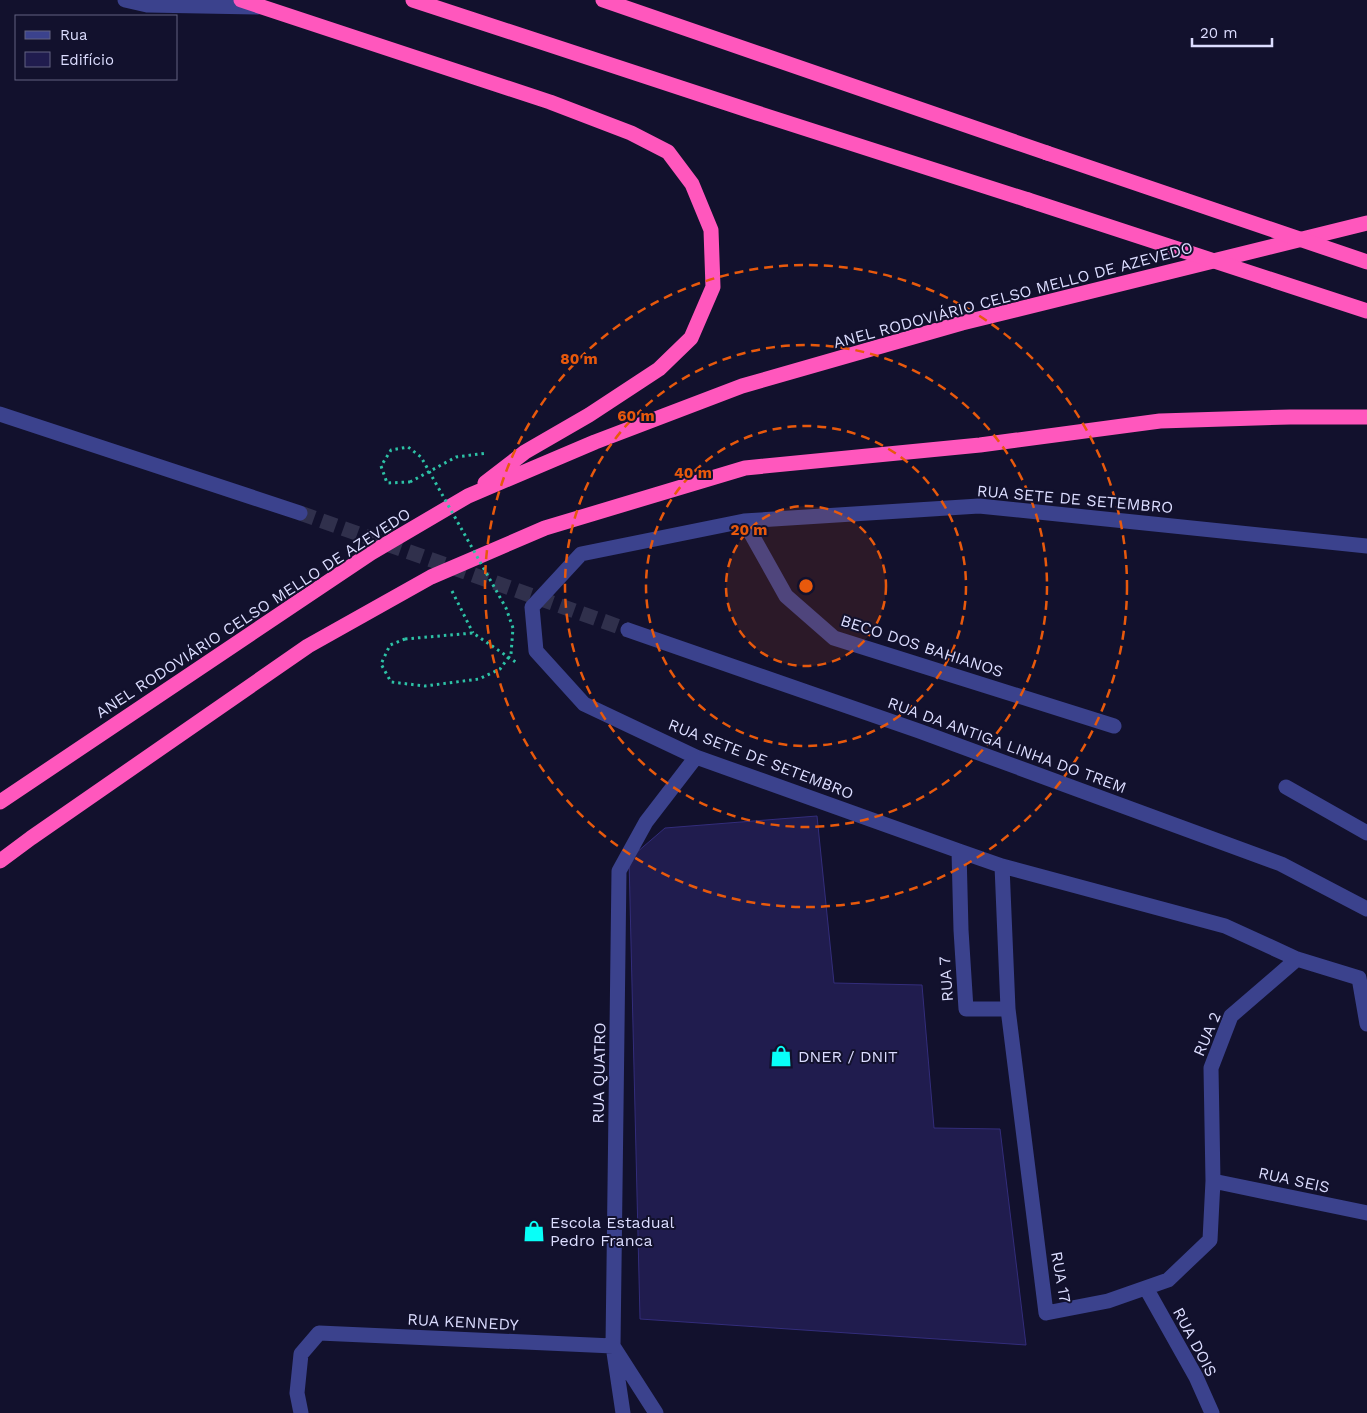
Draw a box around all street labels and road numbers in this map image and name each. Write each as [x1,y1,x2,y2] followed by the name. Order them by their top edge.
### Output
[831,238,1195,352] street label: ANEL RODOVIÁRIO CELSO MELLO DE AZEVEDO
[976,481,1174,517] street label: RUA SETE DE SETEMBRO
[92,504,414,722] street label: ANEL RODOVIÁRIO CELSO MELLO DE AZEVEDO
[838,611,1006,681] street label: BECO DOS BAHIANOS
[885,693,1129,797] street label: RUA DA ANTIGA LINHA DO TREM
[666,715,856,803] street label: RUA SETE DE SETEMBRO
[935,956,957,1002] street label: RUA 7
[1189,1009,1225,1059] street label: RUA 2
[589,1022,609,1124] street label: RUA QUATRO
[1257,1163,1331,1197] street label: RUA SEIS
[1047,1250,1075,1304] street label: RUA 17
[1169,1304,1221,1380] street label: RUA DOIS
[407,1310,519,1334] street label: RUA KENNEDY

